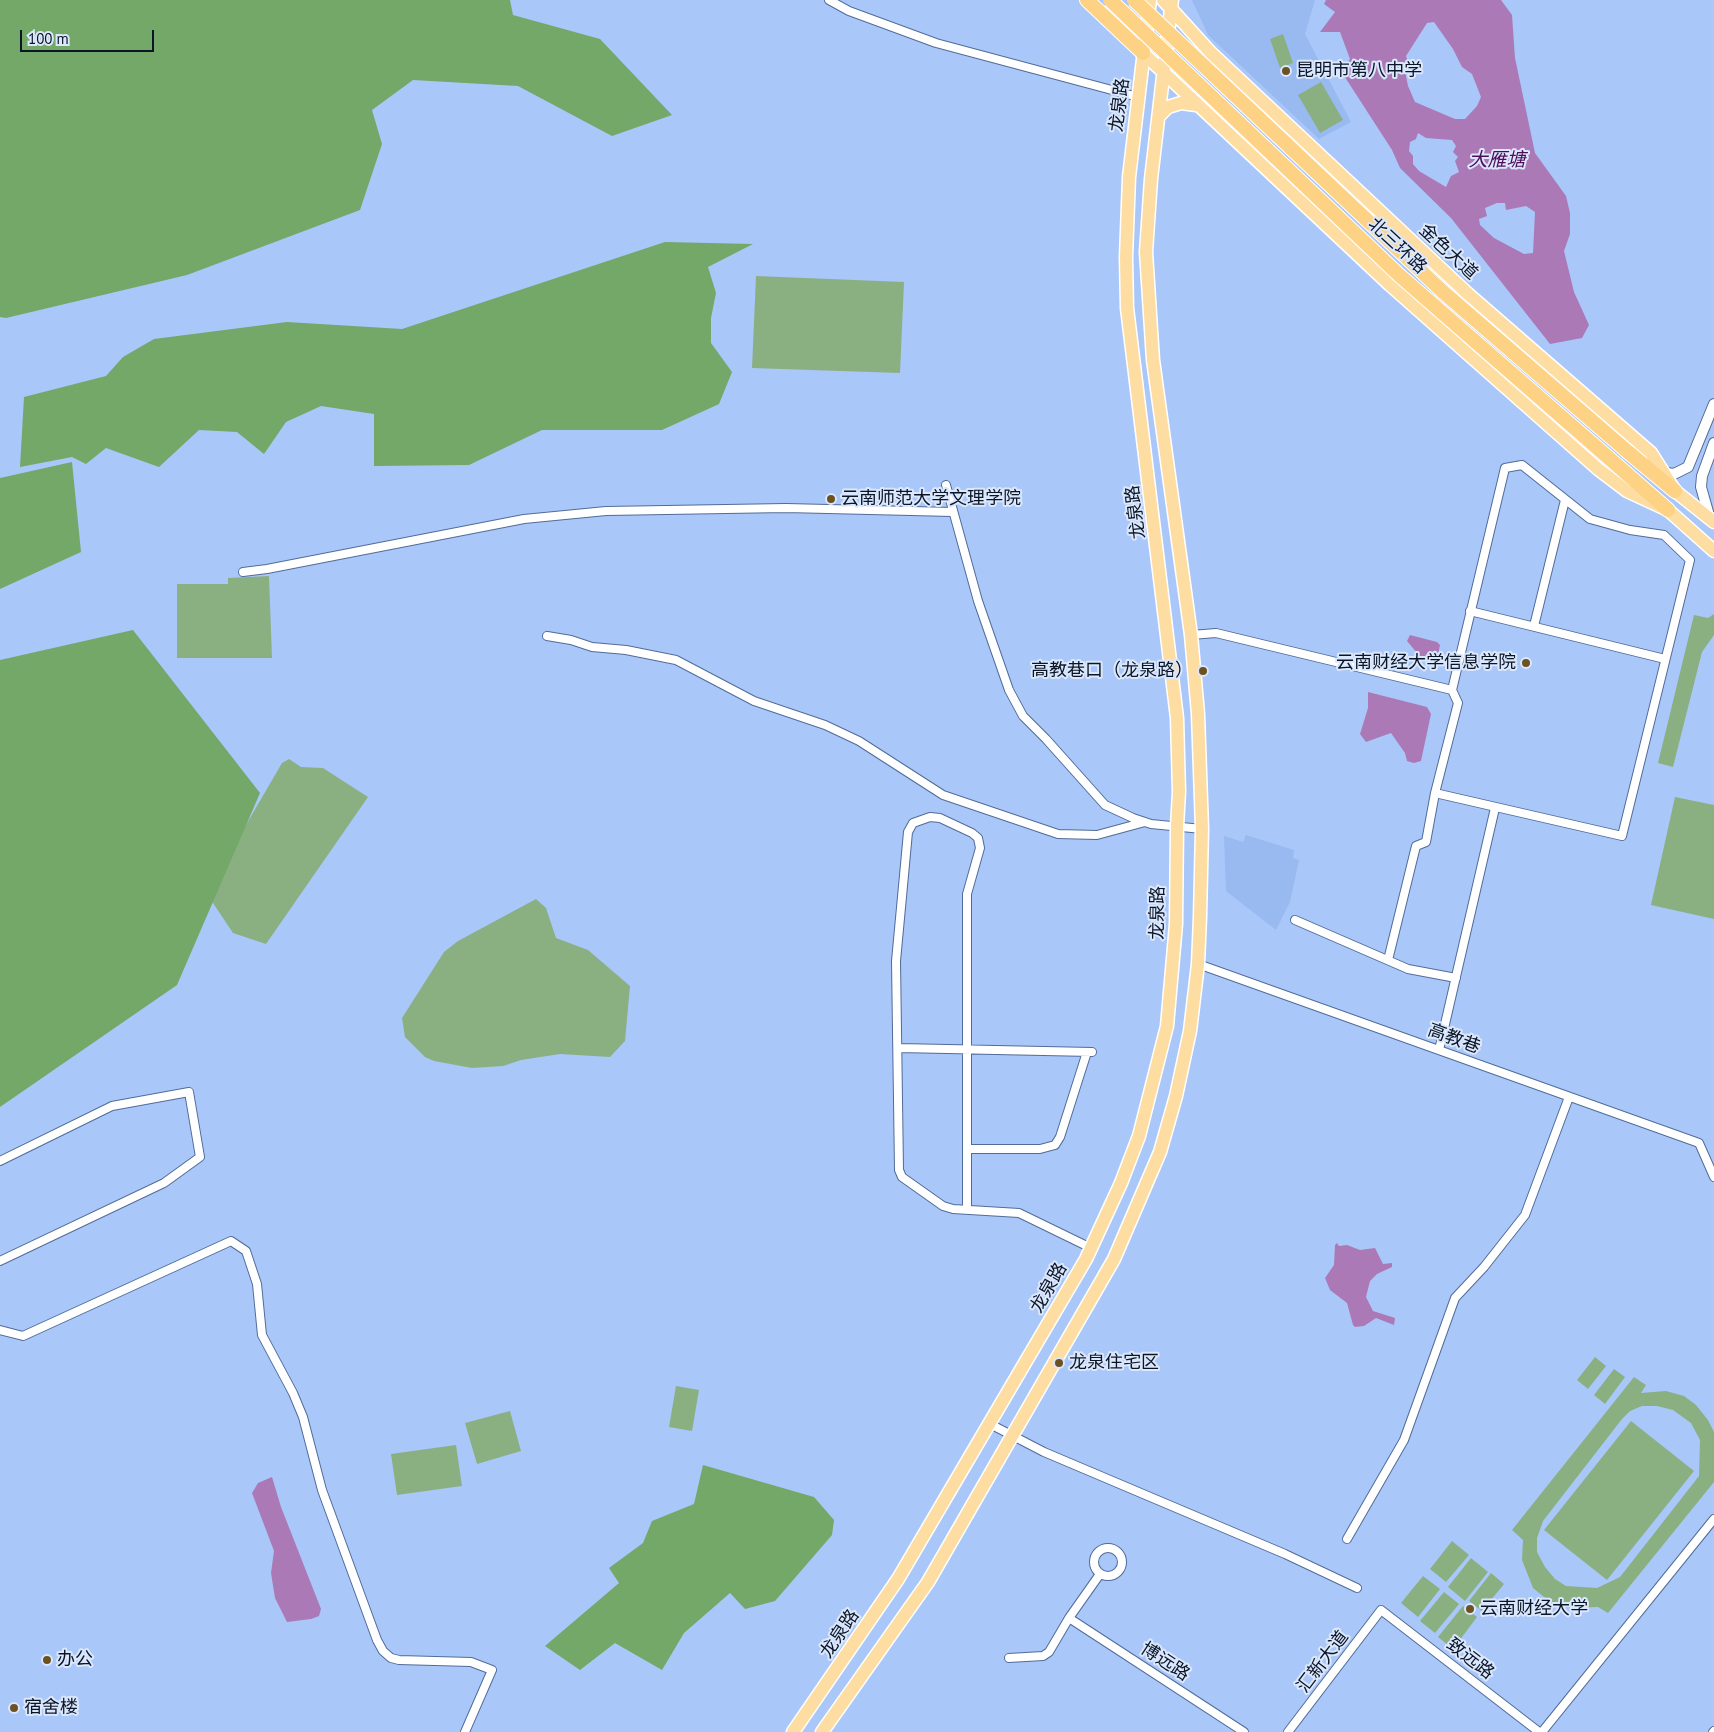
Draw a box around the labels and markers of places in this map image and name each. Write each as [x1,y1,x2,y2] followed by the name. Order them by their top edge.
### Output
[1296,60,1422,82] place label: 昆明市第八中学
[1280,65,1292,77] marker: 昆明市第八中学
[841,488,1021,510] place label: 云南师范大学文理学院
[825,493,837,505] marker: 云南师范大学文理学院
[1336,652,1516,674] place label: 云南财经大学信息学院
[1520,657,1532,669] marker: 云南财经大学信息学院
[1031,660,1193,682] place label: 高教巷口（龙泉路）
[1197,665,1209,677] marker: 高教巷口（龙泉路）
[1069,1352,1159,1374] place label: 龙泉住宅区
[1053,1357,1065,1369] marker: 龙泉住宅区
[1480,1598,1588,1620] place label: 云南财经大学
[1464,1603,1476,1615] marker: 云南财经大学
[57,1649,93,1671] place label: 办公
[41,1654,53,1666] marker: 办公
[24,1697,78,1719] place label: 宿舍楼
[8,1702,20,1714] marker: 宿舍楼

